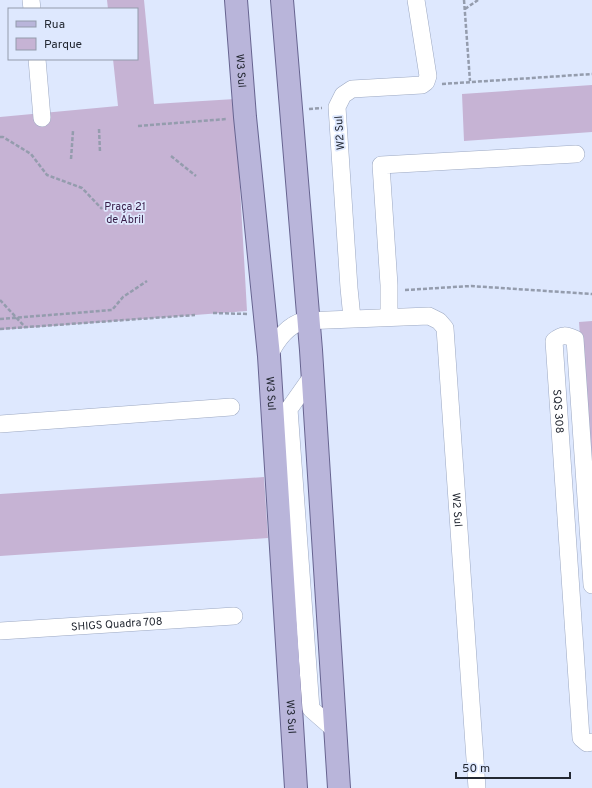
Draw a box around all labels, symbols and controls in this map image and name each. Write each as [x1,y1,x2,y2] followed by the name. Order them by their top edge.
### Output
[8,8,138,60] legend
[44,17,65,33] text: Rua
[44,37,82,53] text: Parque
[232,53,249,88] street label: W3 Sul
[332,115,348,150] street label: W2 Sul
[104,200,146,227] park label: Praça 21 de Abril
[262,376,278,411] street label: W3 Sul
[549,389,566,434] street label: SQS 308
[448,492,465,527] street label: W2 Sul
[71,615,163,634] street label: SHIGS Quadra 708
[283,699,299,734] street label: W3 Sul
[456,754,570,780] scale bar
[462,761,490,777] text: 50 m

